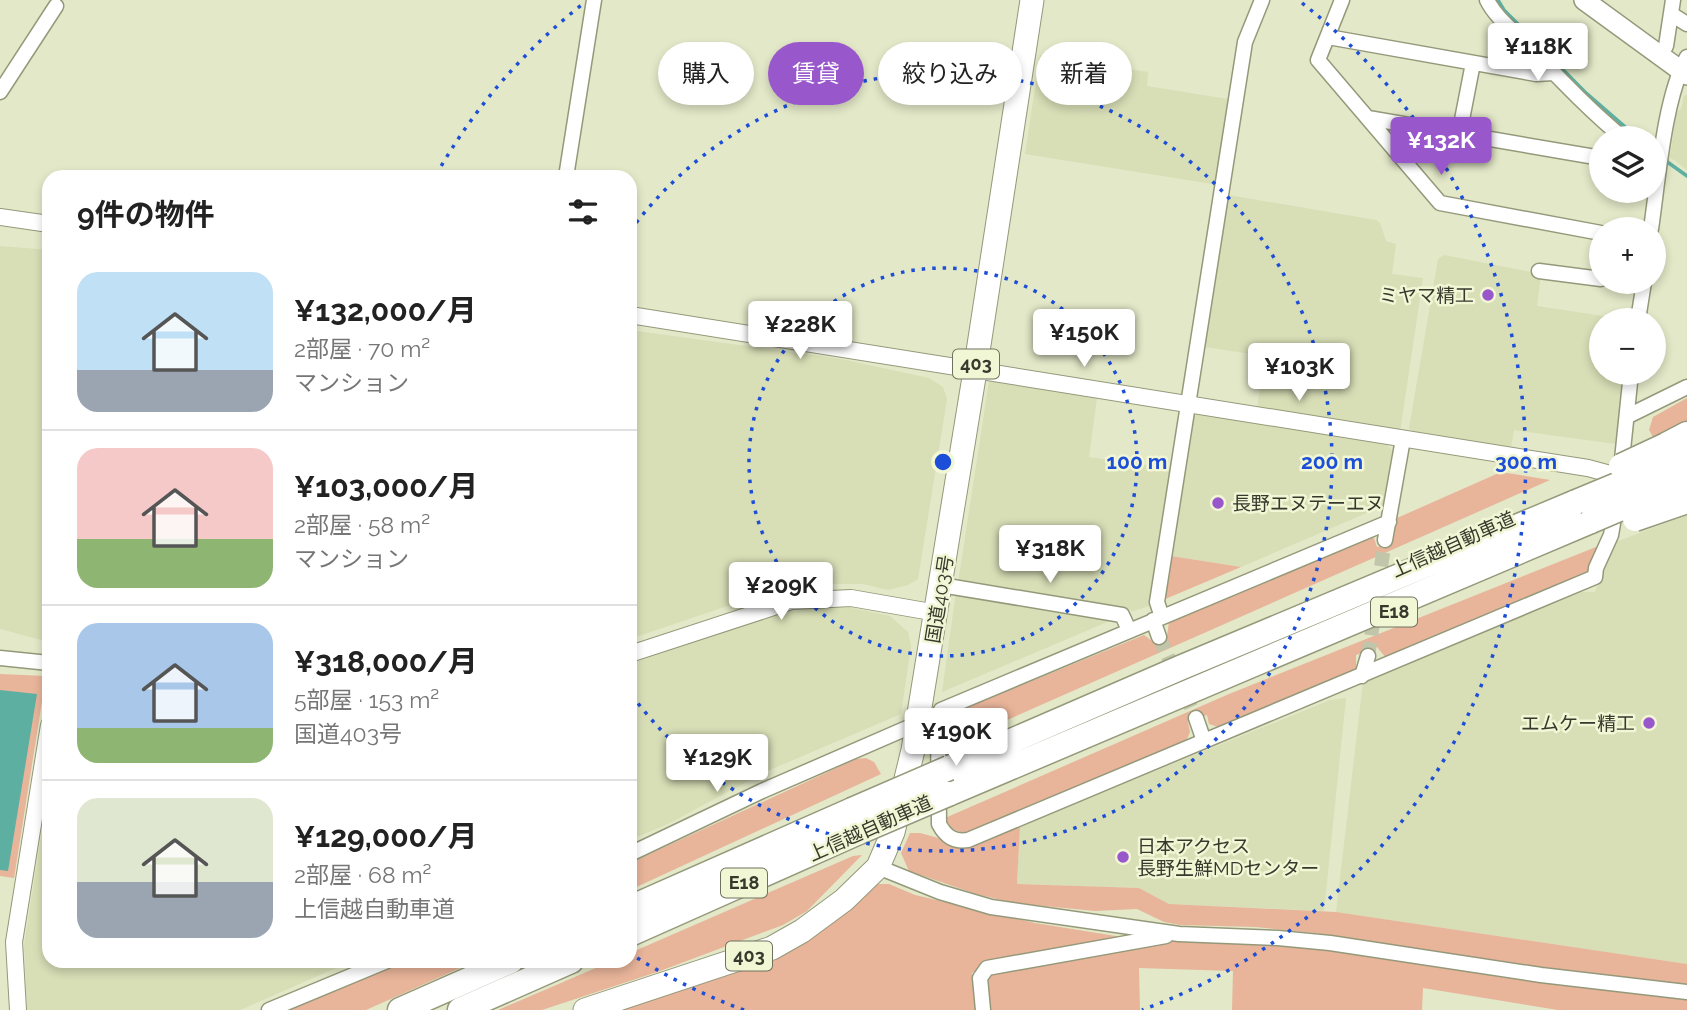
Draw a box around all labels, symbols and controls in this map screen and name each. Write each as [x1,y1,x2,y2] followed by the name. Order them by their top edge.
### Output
[1489,24,1587,83] pin: ¥118K
[1504,32,1572,59] text: ¥118K
[658,42,754,105] chip: 購入
[768,42,864,105] chip: 賃貸
[878,42,1022,105] chip: 絞り込み
[1036,42,1132,105] chip: 新着
[1392,118,1490,177] pin: ¥132K
[1407,126,1475,153] text: ¥132K
[1589,126,1666,385] map controls
[1589,126,1666,203] button: layers
[564,193,602,231] icon: filters
[77,197,215,232] text: 9件の物件
[1589,217,1666,294] button: +
[1379,284,1474,306] place label: ミヤマ精工
[1480,287,1496,303] marker: ミヤマ精工
[294,293,477,328] text: ¥132,000/月
[133,300,217,384] icon: home
[751,302,849,361] pin: ¥228K
[1589,308,1666,385] button: −
[764,310,836,337] text: ¥228K
[1035,310,1133,369] pin: ¥150K
[1049,318,1119,345] text: ¥150K
[294,335,430,362] text: 2部屋 · 70 m²
[1250,344,1348,403] pin: ¥103K
[953,350,999,378] road number: 403
[1264,352,1334,379] text: ¥103K
[294,369,409,396] text: マンション
[1107,449,1167,474] text: 100 m
[1301,449,1363,474] text: 200 m
[1495,449,1557,474] text: 300 m
[931,450,955,474] centre of rings
[294,469,478,504] text: ¥103,000/月
[133,476,217,560] icon: home
[1232,492,1384,514] place label: 長野エヌテーエヌ
[1210,495,1226,511] marker: 長野エヌテーエヌ
[1388,507,1518,581] street label: 上信越自動車道
[294,511,430,538] text: 2部屋 · 58 m²
[1001,526,1099,585] pin: ¥318K
[1015,534,1085,561] text: ¥318K
[294,545,409,572] text: マンション
[921,553,957,645] street label: 国道403号
[732,562,830,622] pin: ¥209K
[745,571,817,598] text: ¥209K
[1371,598,1417,626] road number: E18
[294,644,478,679] text: ¥318,000/月
[133,651,217,735] icon: home
[294,686,439,713] text: 5部屋 · 153 m²
[907,708,1005,768] pin: ¥190K
[1521,712,1635,734] place label: エムケー精工
[1641,715,1657,731] marker: エムケー精工
[921,717,991,744] text: ¥190K
[294,720,402,747] text: 国道403号
[668,734,766,794] pin: ¥129K
[682,743,752,770] text: ¥129K
[805,791,935,865] street label: 上信越自動車道
[294,819,478,854] text: ¥129,000/月
[133,826,217,910] icon: home
[1137,835,1319,879] place label: 日本アクセス 長野生鮮MDセンター
[1115,849,1131,865] marker: 日本アクセス 長野生鮮MDセンター
[294,861,432,888] text: 2部屋 · 68 m²
[721,868,767,898] road number: E18
[294,895,455,922] text: 上信越自動車道
[726,942,772,971] road number: 403

